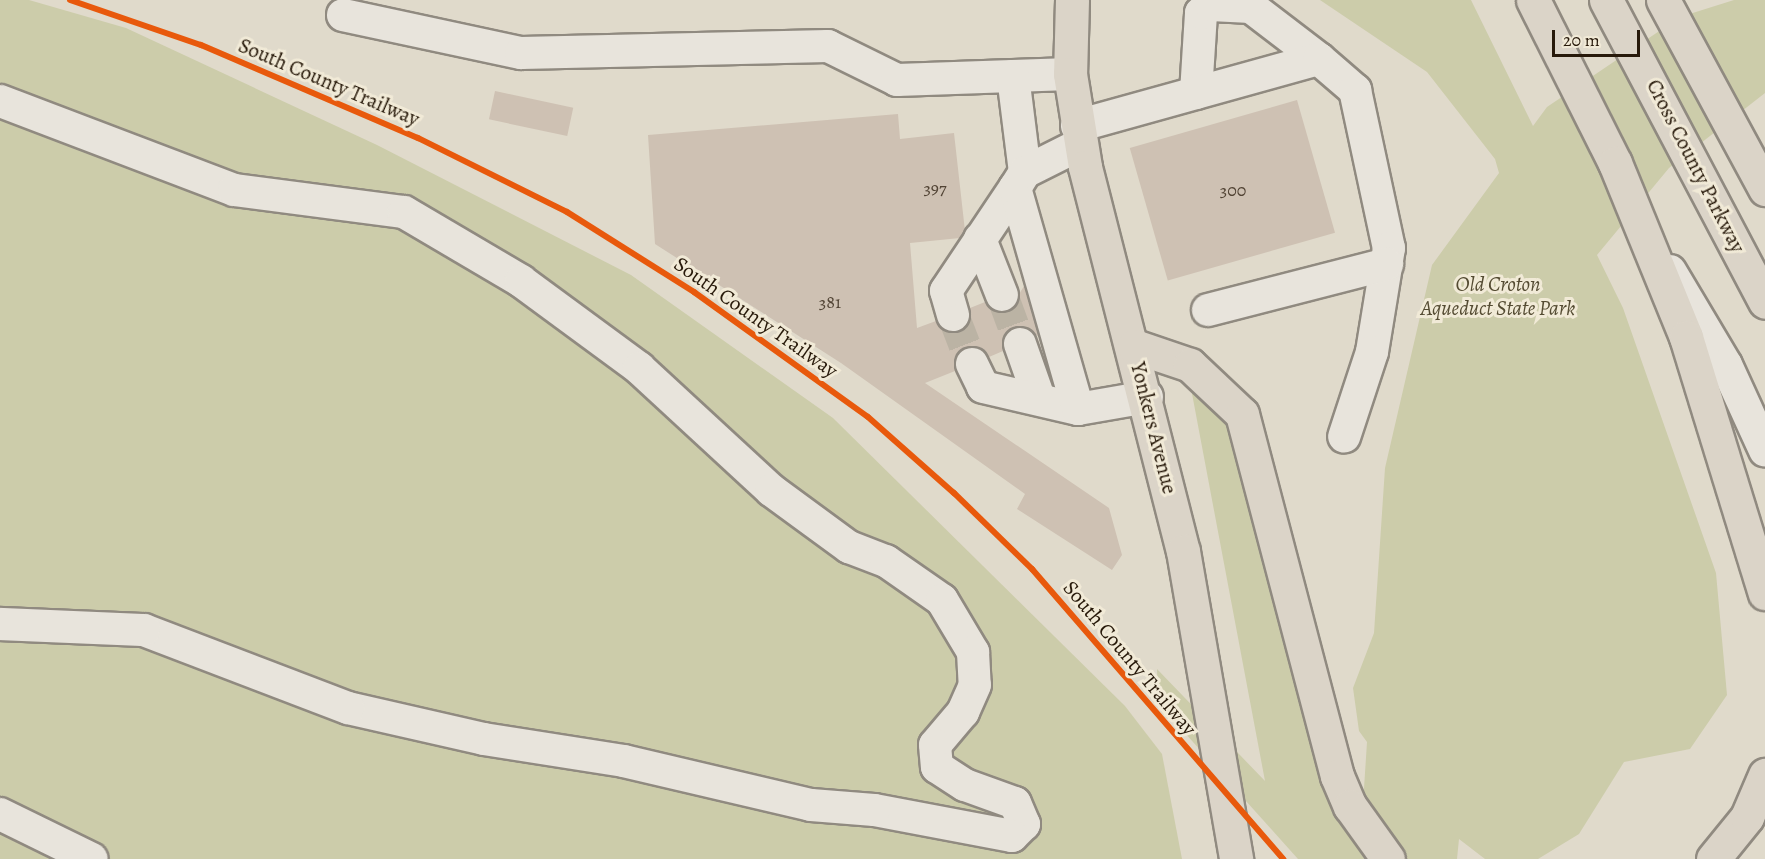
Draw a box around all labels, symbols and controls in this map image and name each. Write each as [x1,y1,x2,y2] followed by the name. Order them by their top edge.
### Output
[1555,18,1644,56] scale bar
[1563,28,1600,52] text: 20 m
[235,32,423,132] street label: South County Trailway
[1641,75,1751,257] street label: Cross County Parkway
[923,177,947,199] house number: 397
[1220,179,1246,201] house number: 300
[669,251,843,383] street label: South County Trailway
[1421,271,1575,321] park label: Old Croton Aqueduct State Park
[819,291,841,313] house number: 381
[1125,359,1183,497] street label: Yonkers Avenue
[1058,576,1202,740] street label: South County Trailway

